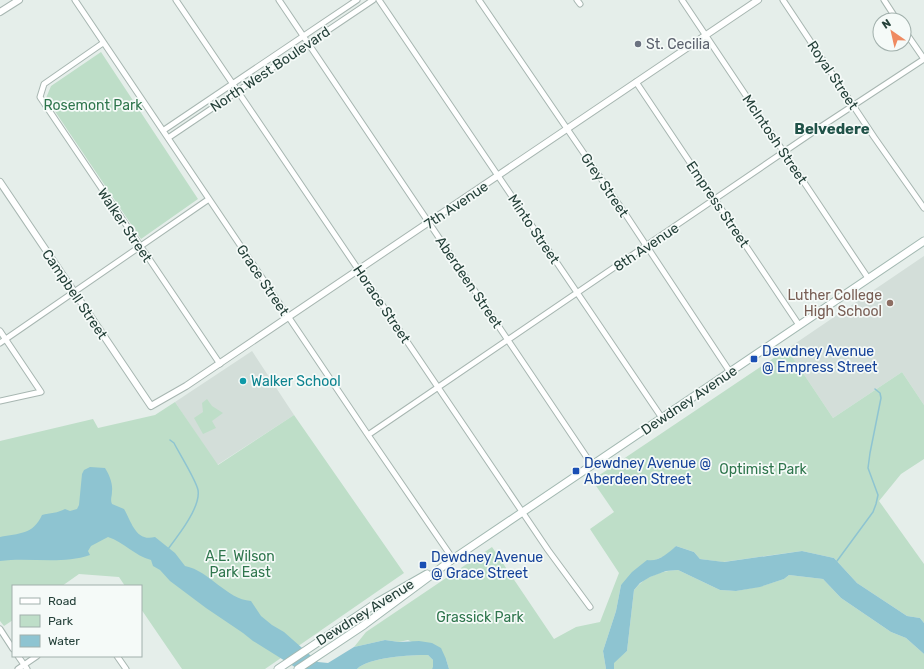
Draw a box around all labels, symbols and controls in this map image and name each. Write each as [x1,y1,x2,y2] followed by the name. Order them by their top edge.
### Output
[872,12,912,52] north arrow
[880,16,894,32] text: N
[207,23,333,116] street label: North West Boulevard
[646,36,710,53] place label: St. Cecilia
[803,38,862,113] street label: Royal Street
[633,39,643,49] marker: St. Cecilia
[738,91,811,188] street label: McIntosh Street
[44,97,143,114] park label: Rosemont Park
[794,120,870,138] district label: Belvedere
[577,150,632,221] street label: Grey Street
[682,158,753,251] street label: Empress Street
[421,178,492,233] street label: 7th Avenue
[94,185,156,266] street label: Walker Street
[504,191,563,268] street label: Minto Street
[610,219,682,275] street label: 8th Avenue
[432,233,506,332] street label: Aberdeen Street
[233,242,293,319] street label: Grace Street
[38,246,111,343] street label: Campbell Street
[349,262,414,347] street label: Horace Street
[787,287,882,320] place label: Luther College High School
[885,298,895,308] marker: Luther College High School
[762,343,878,376] place label: Dewdney Avenue @ Empress Street
[749,354,759,364] marker: Dewdney Avenue @ Empress Street
[638,362,741,439] street label: Dewdney Avenue
[251,373,341,390] place label: Walker School
[238,376,248,386] marker: Walker School
[584,455,711,488] place label: Dewdney Avenue @ Aberdeen Street
[719,461,808,478] park label: Optimist Park
[571,466,581,476] marker: Dewdney Avenue @ Aberdeen Street
[205,548,275,581] park label: A.E. Wilson Park East
[431,549,543,582] place label: Dewdney Avenue @ Grace Street
[418,560,428,570] marker: Dewdney Avenue @ Grace Street
[313,575,417,649] street label: Dewdney Avenue
[12,585,142,657] legend
[48,594,76,608] text: Road
[436,609,525,626] park label: Grassick Park
[48,614,74,628] text: Park
[48,634,80,648] text: Water

